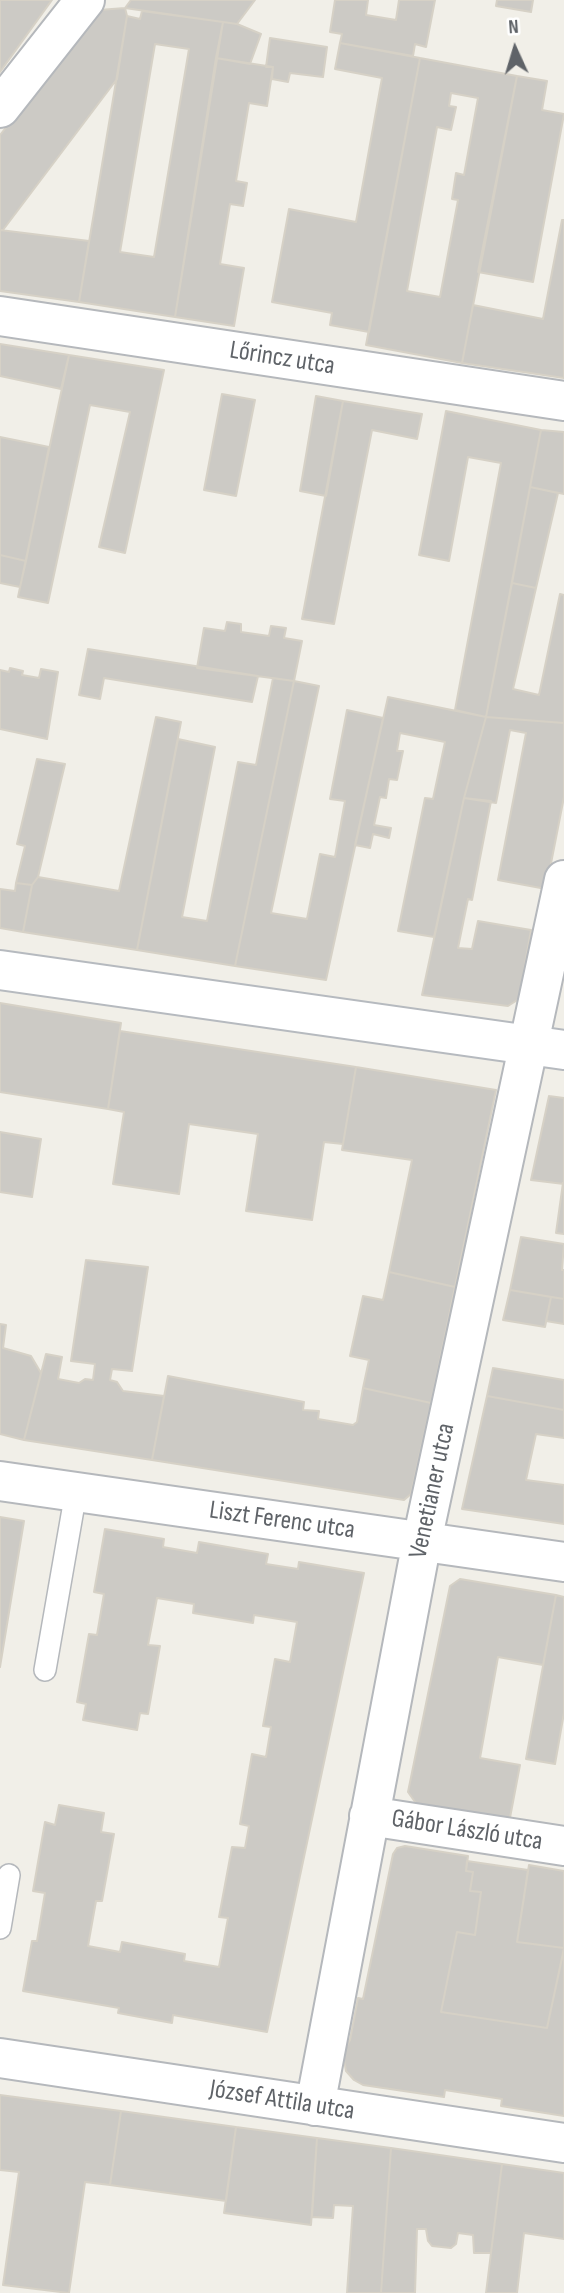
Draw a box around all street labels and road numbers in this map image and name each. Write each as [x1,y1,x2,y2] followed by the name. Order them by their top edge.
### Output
[227,335,337,383] street label: Lőrincz utca
[403,1421,463,1561] street label: Venetianer utca
[207,1495,357,1547] street label: Liszt Ferenc utca
[389,1804,545,1858] street label: Gábor László utca
[207,2074,357,2128] street label: József Attila utca

